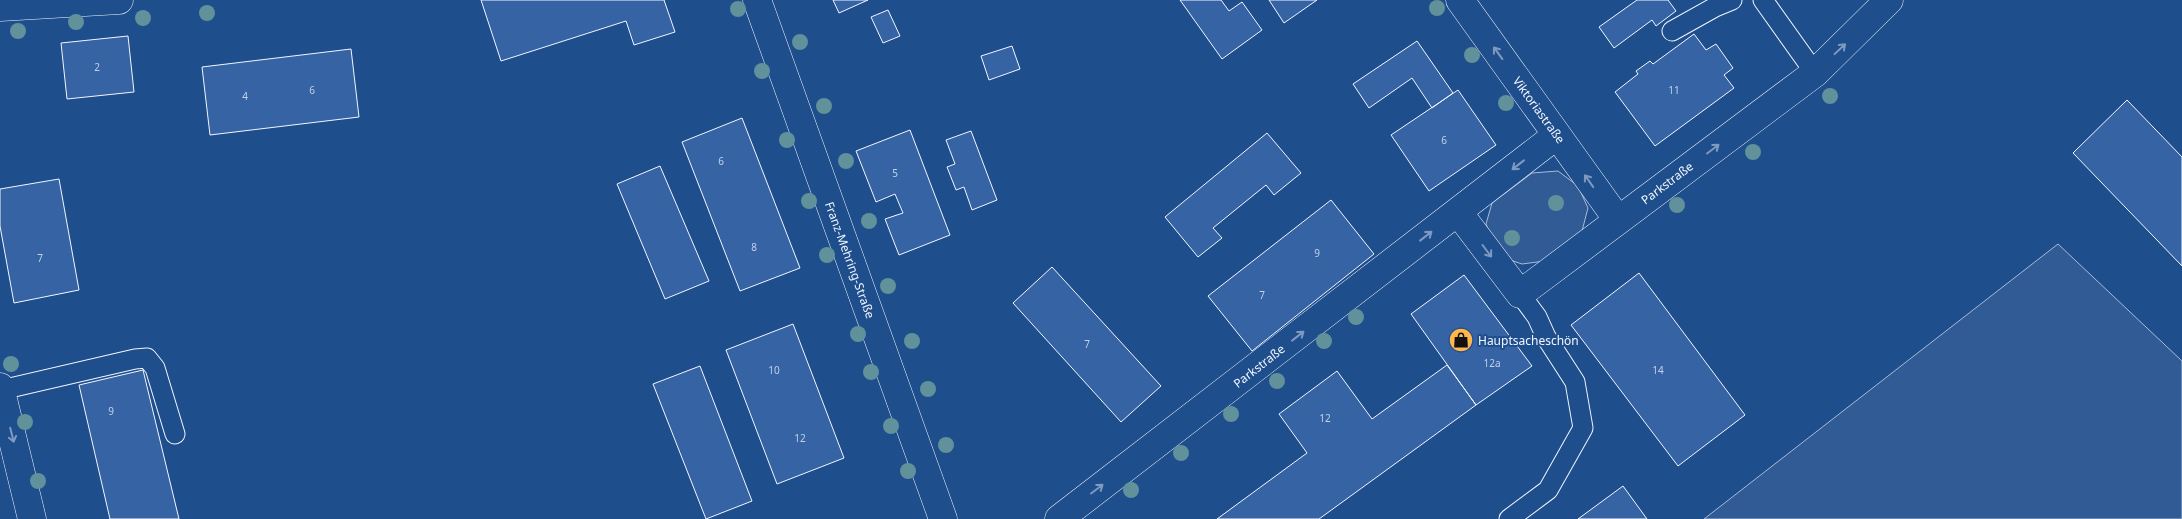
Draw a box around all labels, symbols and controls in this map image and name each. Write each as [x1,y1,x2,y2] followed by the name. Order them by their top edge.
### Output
[1834,43,1847,55] one-way arrow
[1493,46,1503,60] one-way arrow
[94,60,100,74] house number: 2
[1509,73,1569,147] street label: Viktoriastraße
[309,83,315,97] house number: 6
[1668,83,1680,97] house number: 11
[242,89,248,103] house number: 4
[1441,133,1447,147] house number: 6
[1706,144,1719,155] one-way arrow
[718,154,724,168] house number: 6
[1637,158,1697,208] street label: Parkstraße
[1512,159,1525,170] one-way arrow
[892,166,898,180] house number: 5
[1584,174,1594,188] one-way arrow
[821,199,879,321] street label: Franz-Mehring-Straße
[1419,231,1432,242] one-way arrow
[751,240,757,254] house number: 8
[1482,244,1492,258] one-way arrow
[1314,246,1320,260] house number: 9
[37,251,43,265] house number: 7
[1259,288,1265,302] house number: 7
[1448,327,1474,353] shop icon: Hauptsacheschön
[1291,330,1304,341] one-way arrow
[1478,332,1579,349] place label: Hauptsacheschön
[1084,337,1090,351] house number: 7
[1230,340,1289,392] street label: Parkstraße
[1483,356,1501,370] house number: 12a
[768,363,780,377] house number: 10
[1652,363,1664,377] house number: 14
[108,404,114,418] house number: 9
[1319,411,1331,425] house number: 12
[7,426,17,442] one-way arrow
[794,431,806,445] house number: 12
[1090,484,1104,494] one-way arrow

